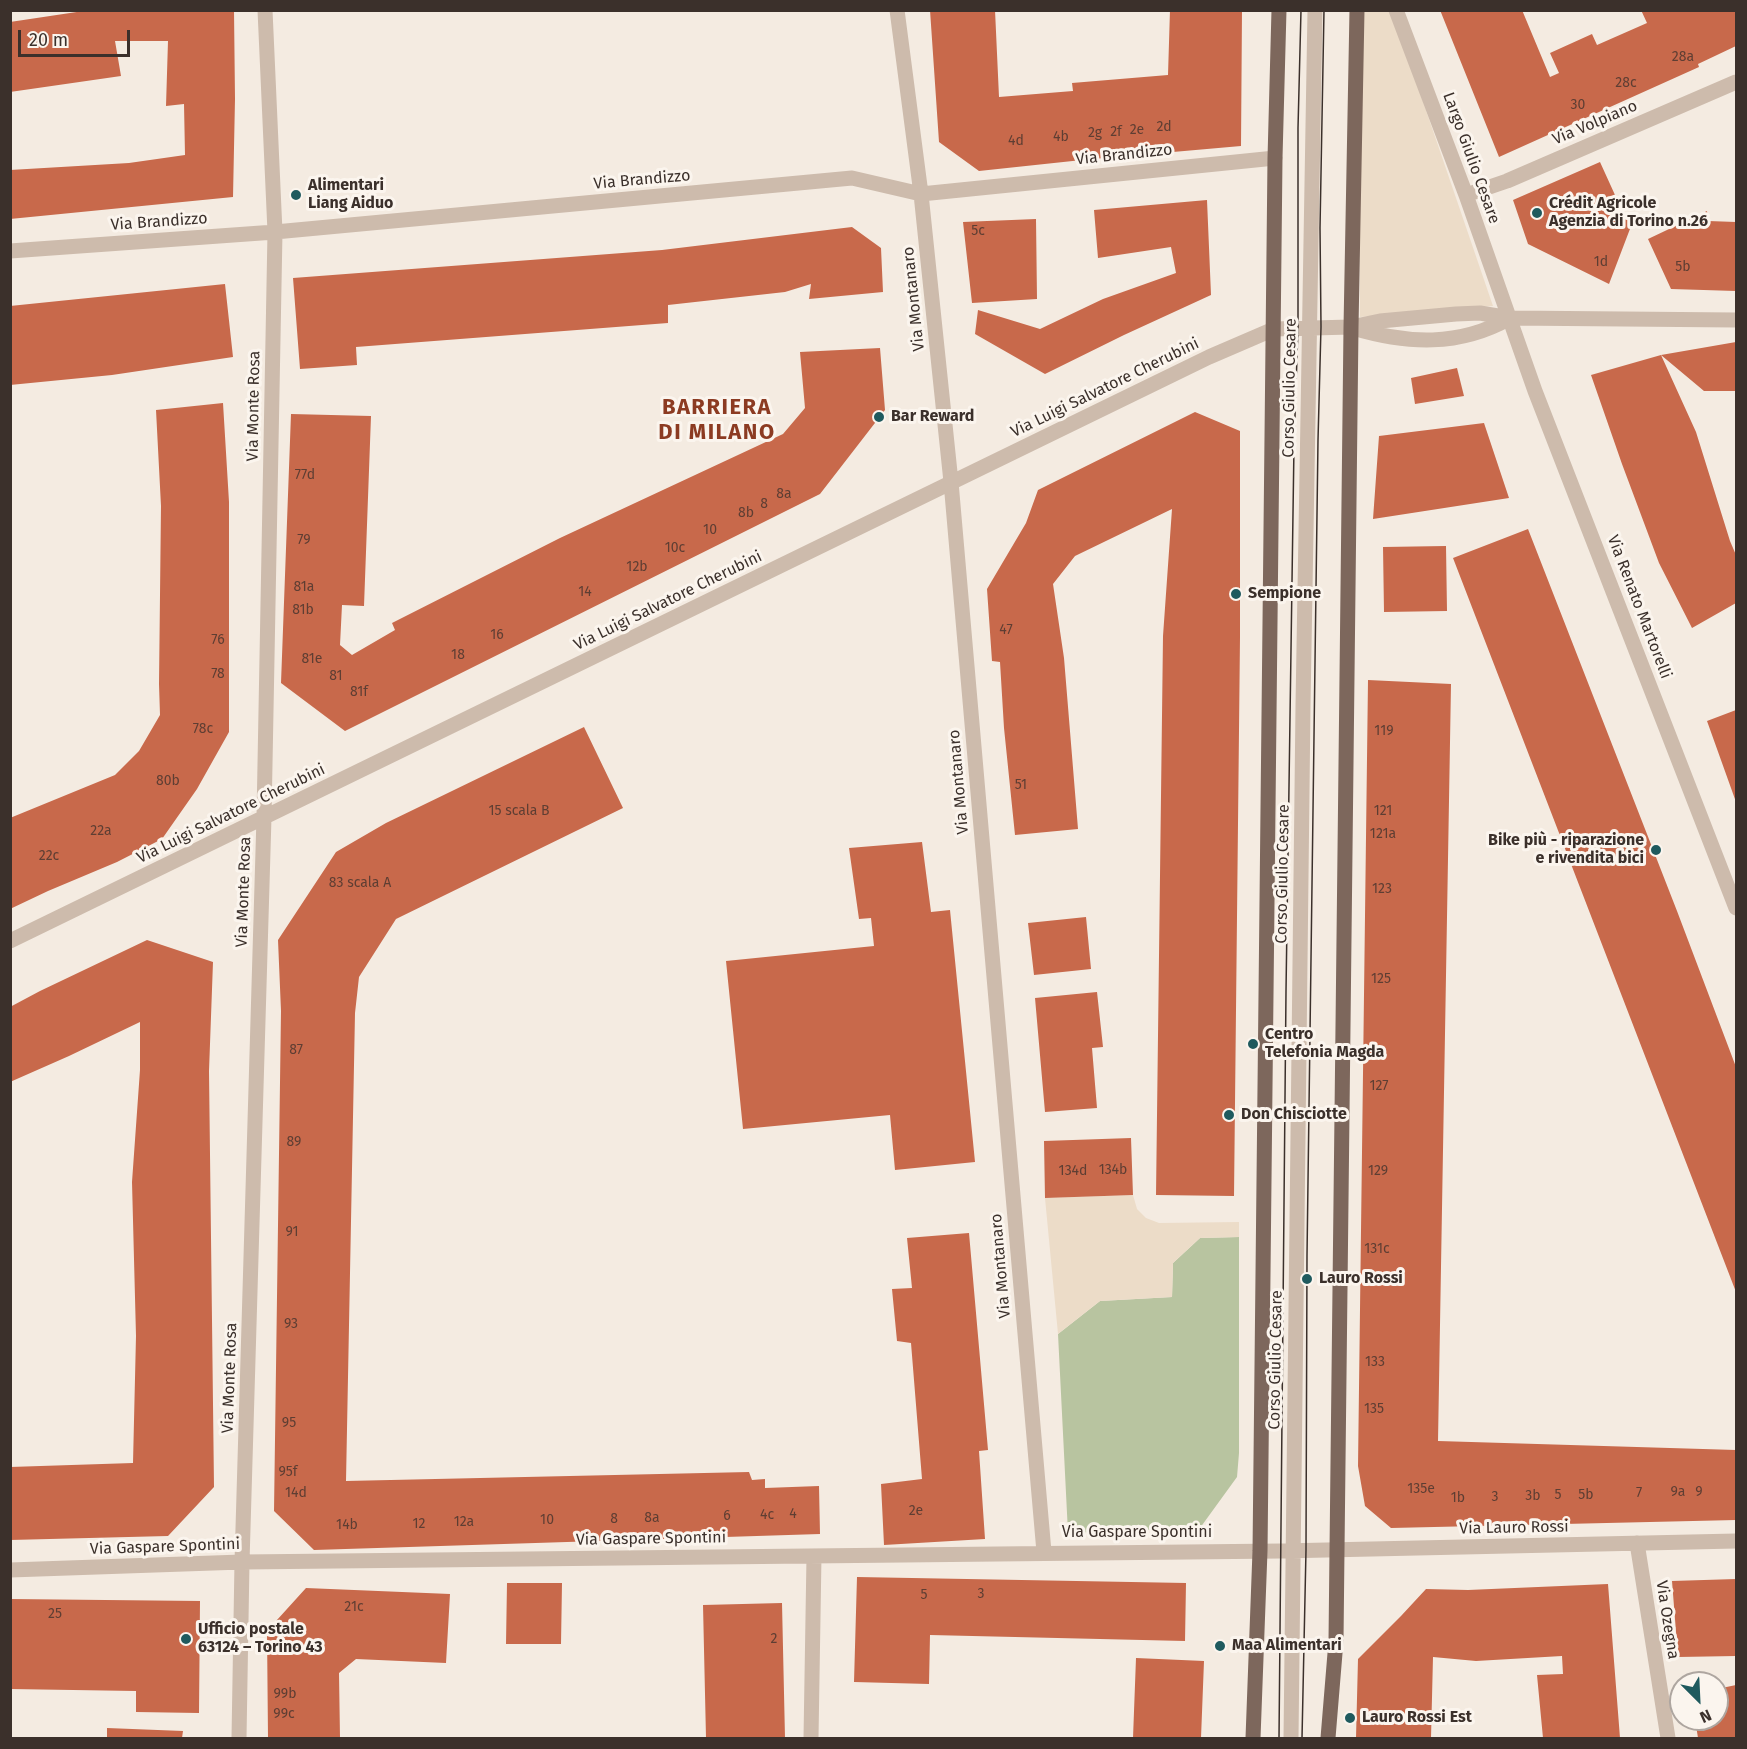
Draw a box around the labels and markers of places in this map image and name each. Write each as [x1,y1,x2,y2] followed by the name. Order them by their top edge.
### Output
[308,176,393,214] place label: Alimentari Liang Aiduo
[289,188,303,202] marker: Alimentari Liang Aiduo
[1549,194,1708,232] place label: Crédit Agricole Agenzia di Torino n.26
[1530,206,1544,220] marker: Crédit Agricole Agenzia di Torino n.26
[891,407,974,427] place label: Bar Reward
[872,410,886,424] marker: Bar Reward
[1248,584,1321,604] place label: Sempione
[1229,587,1243,601] marker: Sempione
[1488,831,1644,869] place label: Bike più - riparazione e rivendita bici
[1649,843,1663,857] marker: Bike più - riparazione e rivendita bici
[1265,1025,1384,1063] place label: Centro Telefonia Magda
[1246,1037,1260,1051] marker: Centro Telefonia Magda
[1241,1105,1347,1125] place label: Don Chisciotte
[1222,1108,1236,1122] marker: Don Chisciotte
[1319,1269,1403,1289] place label: Lauro Rossi
[1300,1272,1314,1286] marker: Lauro Rossi
[198,1620,323,1658] place label: Ufficio postale 63124 – Torino 43
[179,1632,193,1646] marker: Ufficio postale 63124 – Torino 43
[1232,1636,1342,1656] place label: Maa Alimentari
[1213,1639,1227,1653] marker: Maa Alimentari
[1362,1708,1472,1728] place label: Lauro Rossi Est
[1343,1711,1357,1725] marker: Lauro Rossi Est

